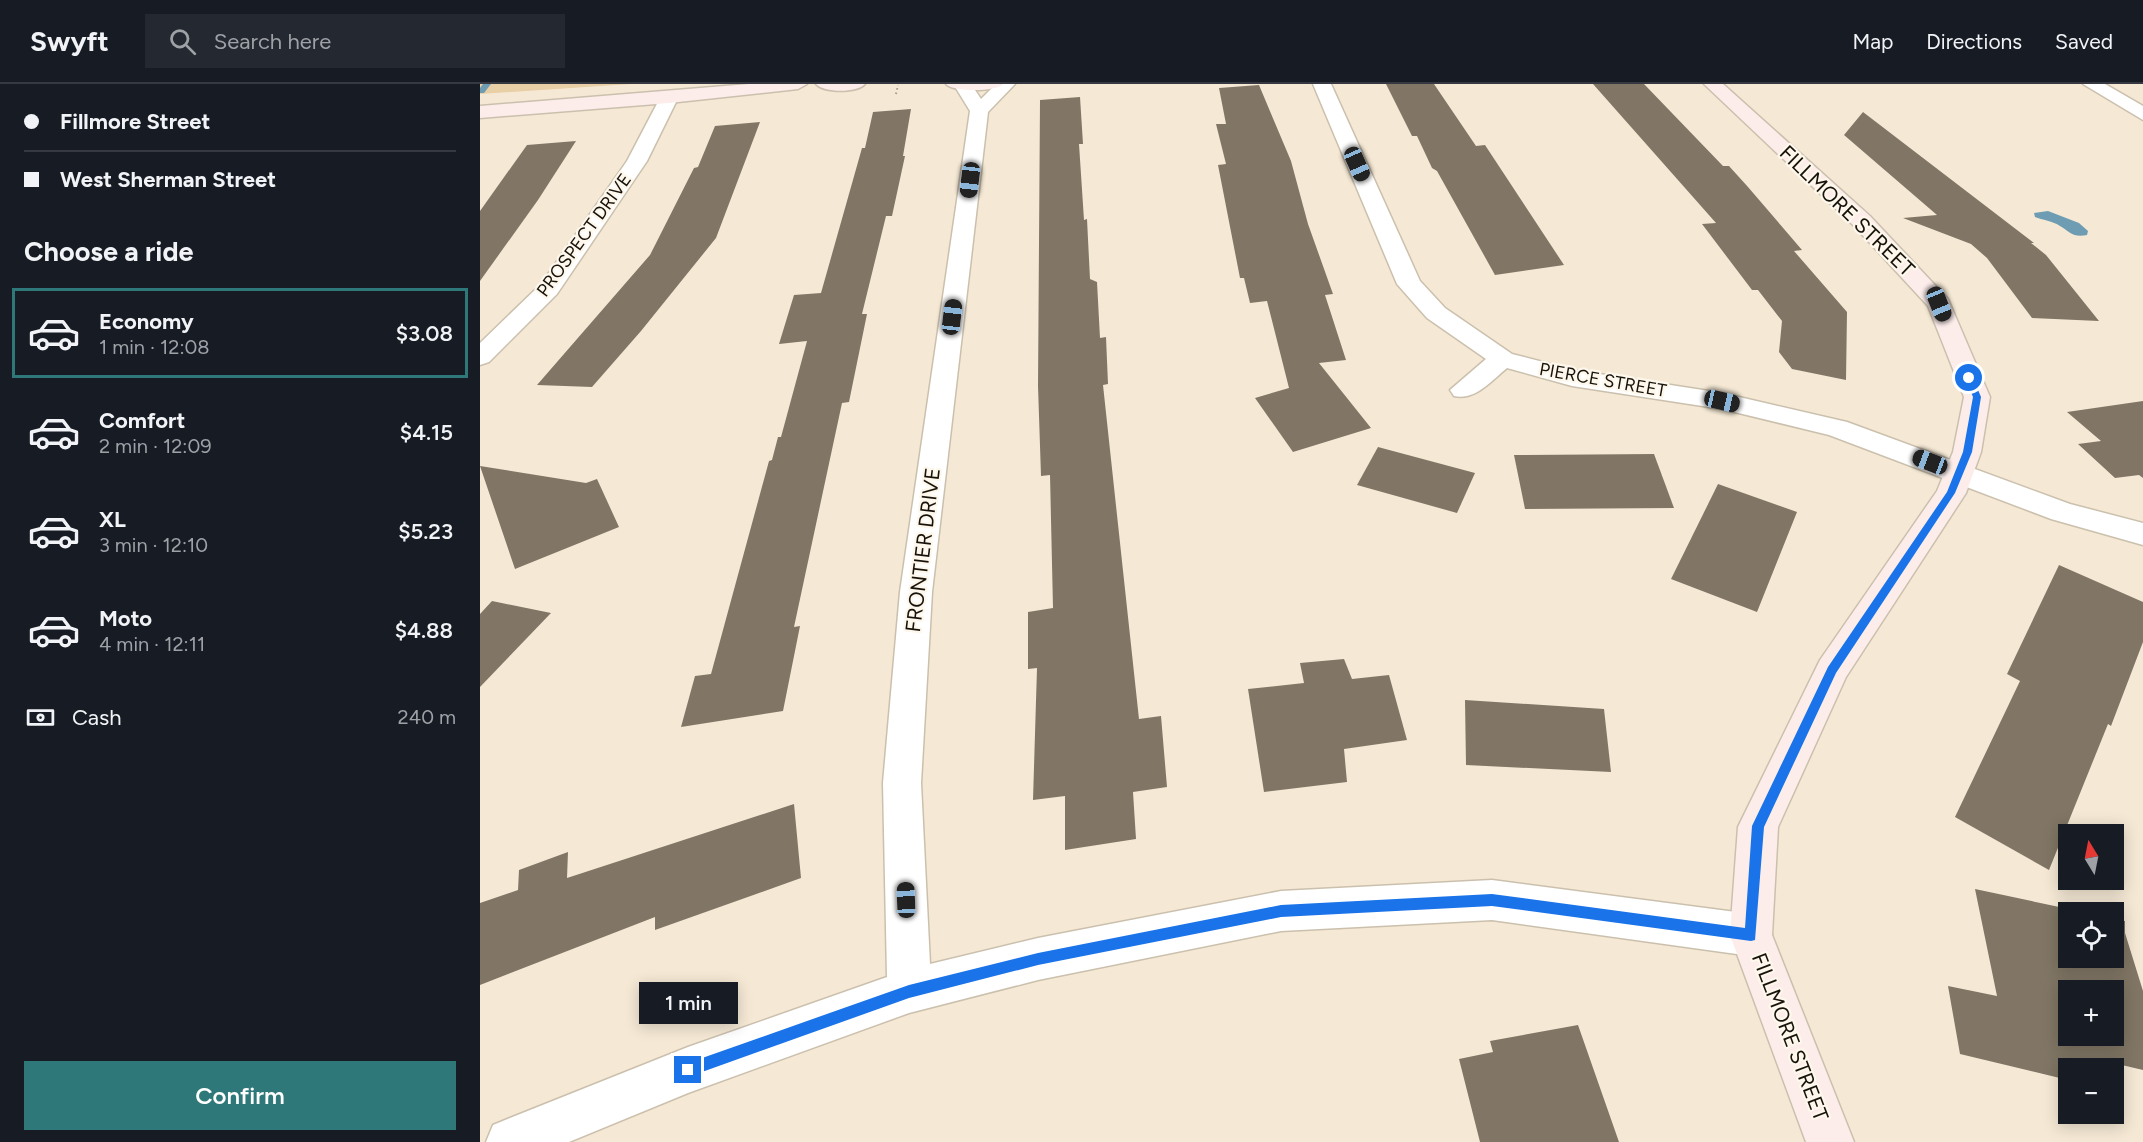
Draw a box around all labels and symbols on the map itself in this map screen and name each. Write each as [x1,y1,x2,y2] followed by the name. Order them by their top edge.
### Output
[1775,140,1920,282] street label: FILLMORE STREET
[1341,144,1373,184] car
[959,161,981,199] car
[532,169,636,301] street label: PROSPECT DRIVE
[1924,284,1954,324] car
[941,298,963,336] car
[1538,358,1668,402] street label: PIERCE STREET
[1955,364,1982,391] route start
[1702,388,1742,414] car
[1910,447,1950,477] car
[900,466,945,634] street label: FRONTIER DRIVE
[2058,824,2124,890] north arrow
[896,882,916,918] car
[1747,949,1834,1125] street label: FILLMORE STREET
[638,983,738,1025] callout: 1 min
[674,1056,701,1083] route end

